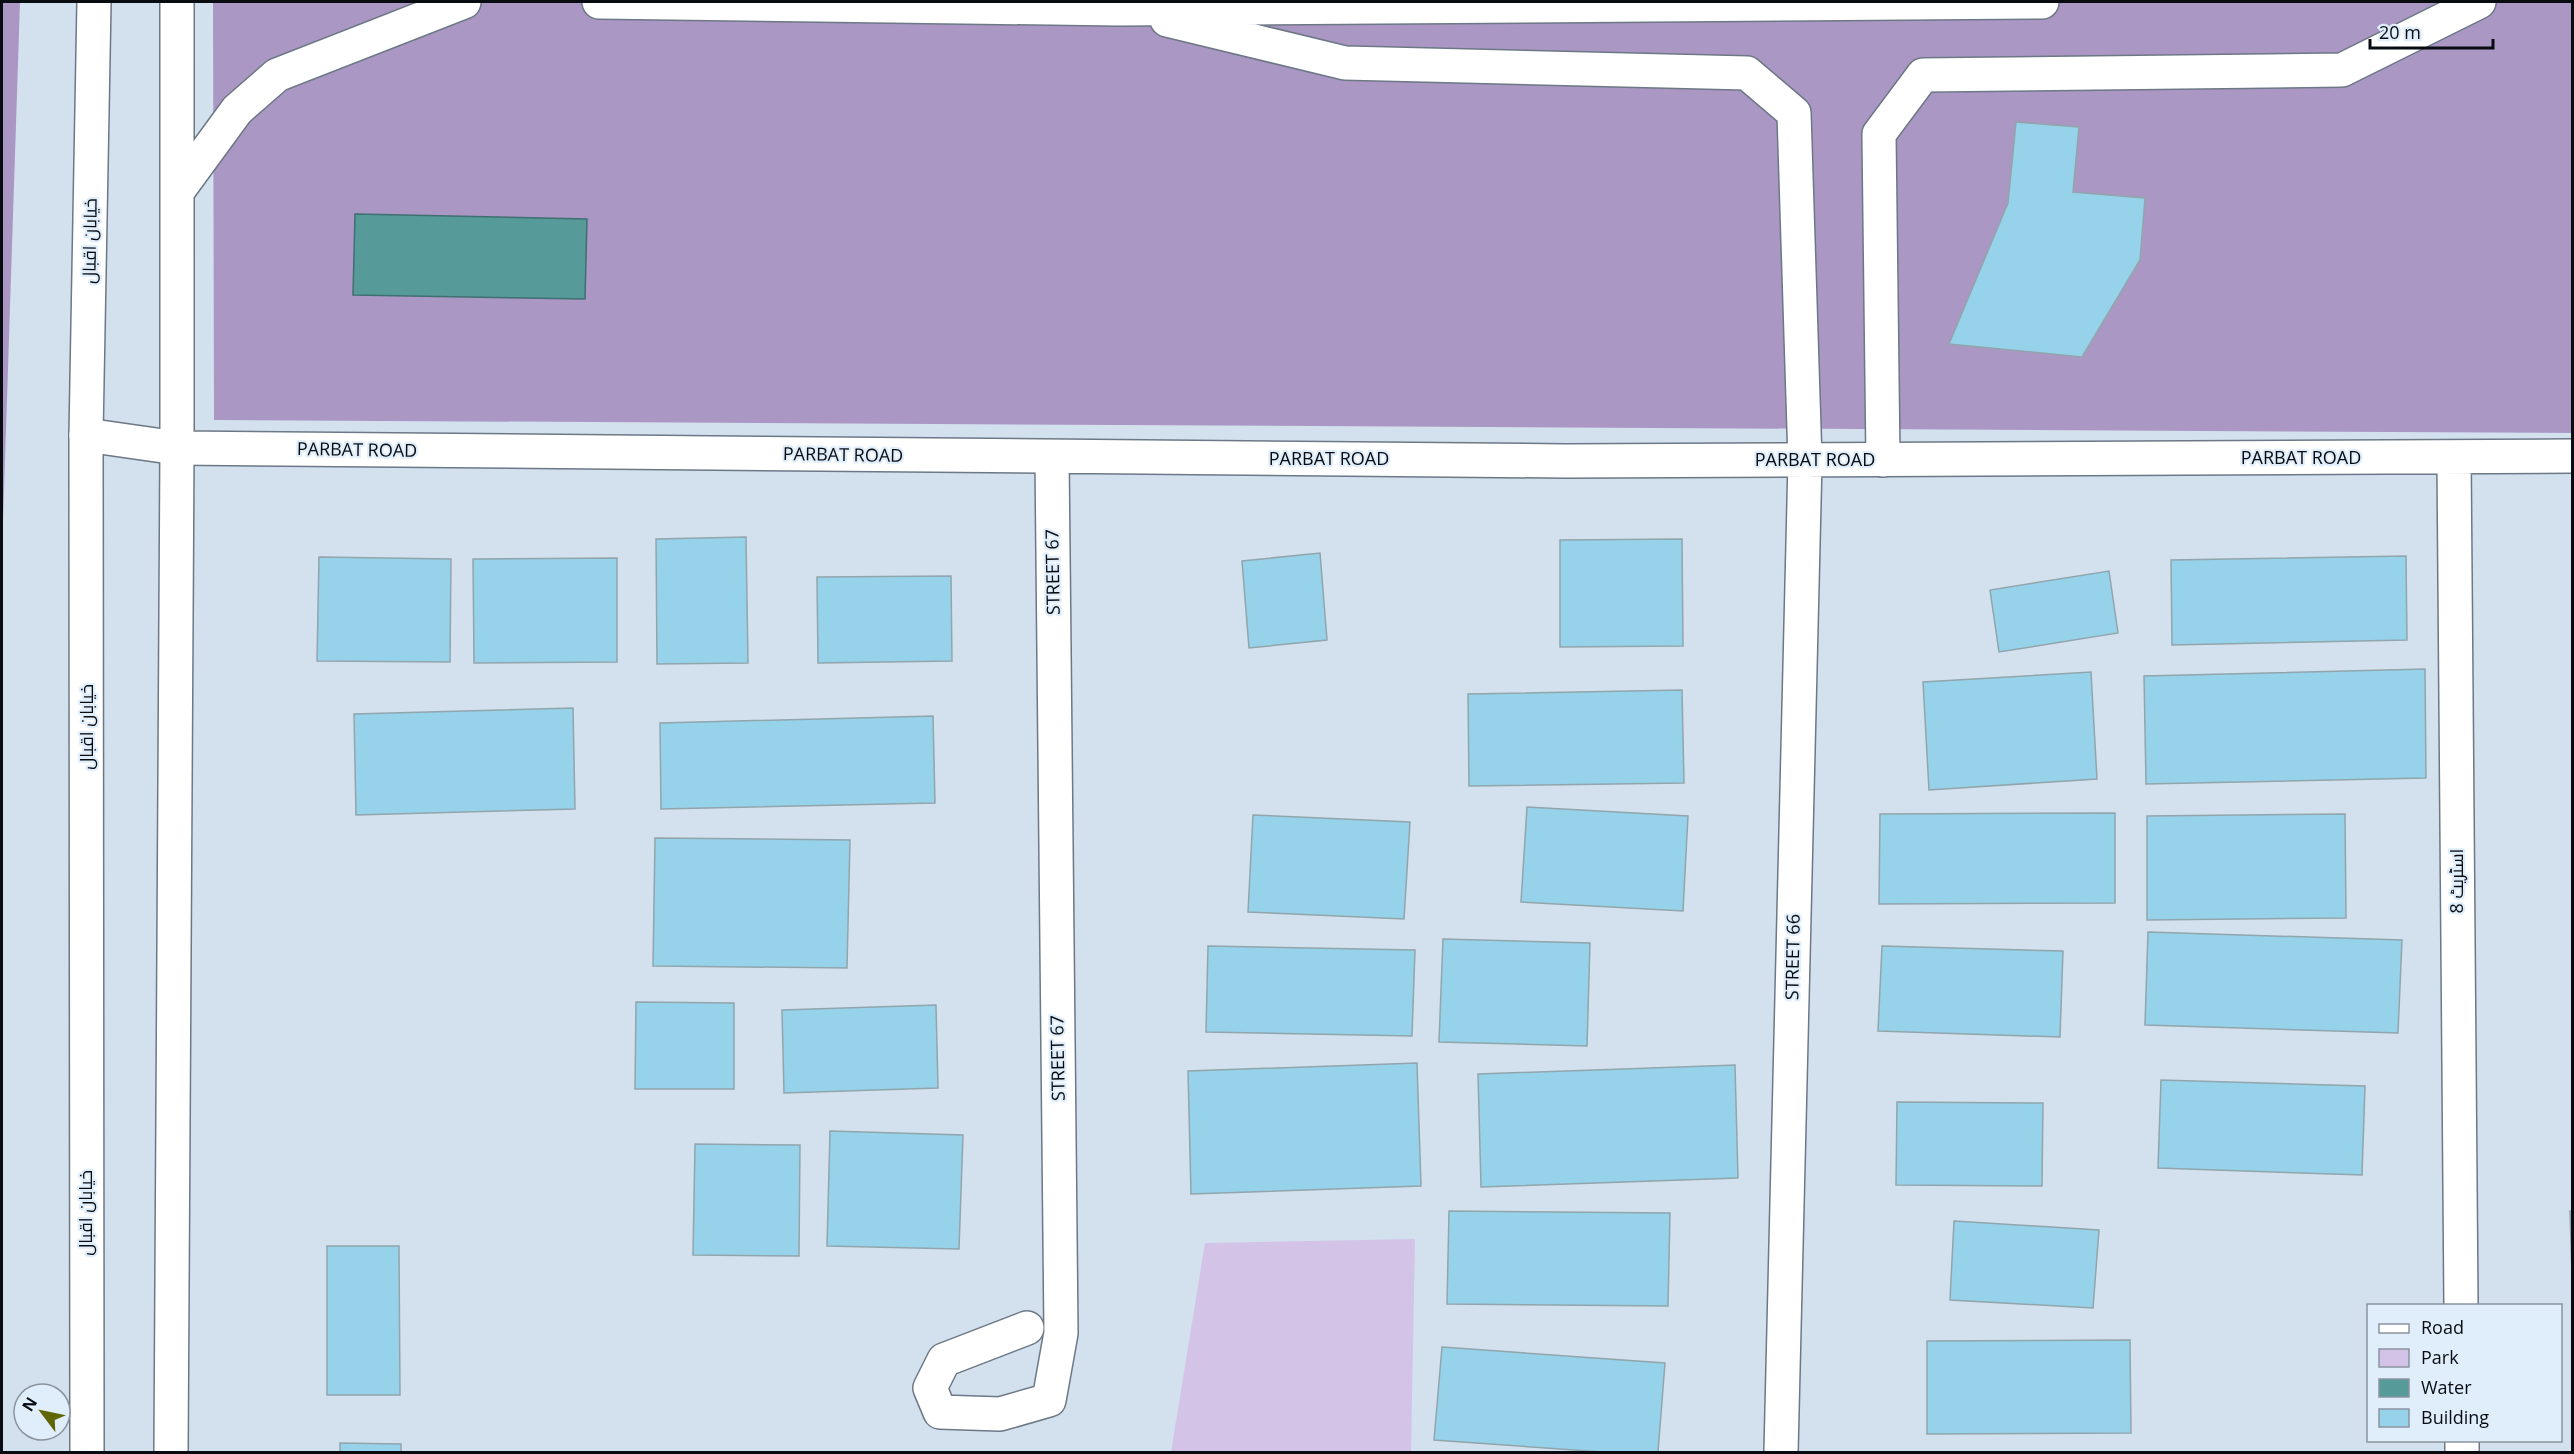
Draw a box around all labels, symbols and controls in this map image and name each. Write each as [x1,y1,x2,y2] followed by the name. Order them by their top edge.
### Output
[2370,12,2493,50] scale bar
[2379,20,2421,44] text: 20 m
[76,198,102,284] street label: خیابان اقبال
[297,436,417,462] street label: PARBAT ROAD
[783,441,903,467] street label: PARBAT ROAD
[2241,445,2361,469] street label: PARBAT ROAD
[1269,446,1389,470] street label: PARBAT ROAD
[1755,447,1875,471] street label: PARBAT ROAD
[1039,529,1065,615] street label: STREET 67
[74,684,98,770] street label: خیابان اقبال
[2444,849,2468,913] street label: اسٹریٹ 8
[1779,914,1805,1000] street label: STREET 66
[1044,1015,1070,1101] street label: STREET 67
[73,1170,97,1256] street label: خیابان اقبال
[2367,1304,2562,1442] legend
[2421,1315,2464,1339] text: Road
[2421,1345,2459,1369] text: Park
[2421,1375,2472,1399] text: Water
[12,1382,72,1442] north arrow
[17,1393,42,1415] text: N
[2421,1405,2489,1429] text: Building

